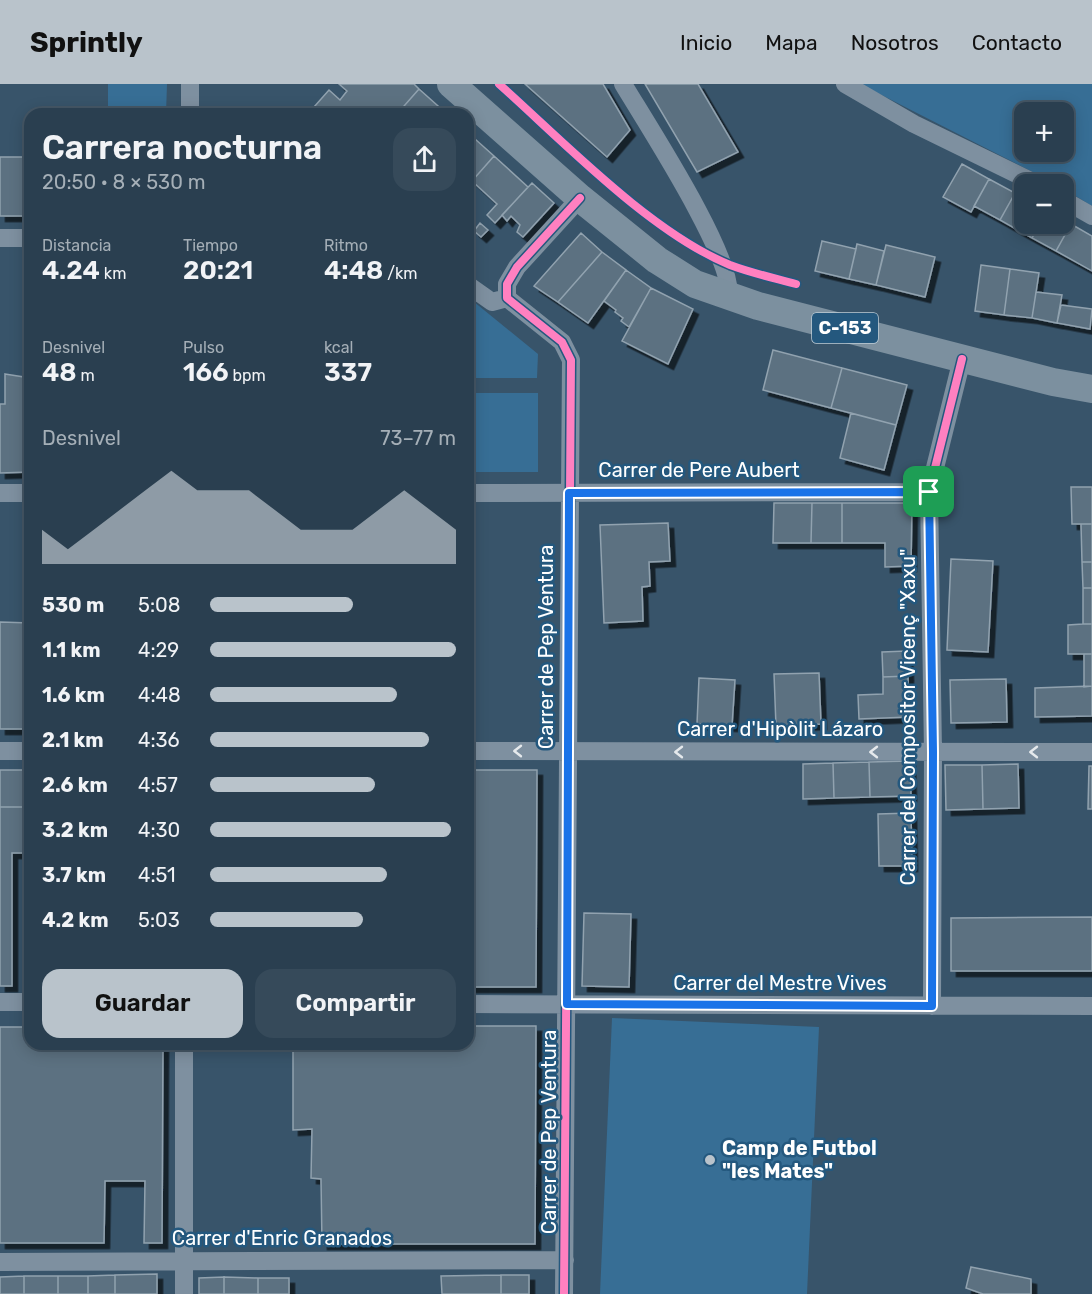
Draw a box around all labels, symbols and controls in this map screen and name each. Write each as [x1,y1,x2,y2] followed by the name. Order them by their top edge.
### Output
[30,26,143,59] text: Sprintly
[680,30,732,55] text: Inicio
[765,30,818,55] text: Mapa
[851,30,939,55] text: Nosotros
[972,30,1062,55] text: Contacto
[1014,102,1074,234] map controls
[1014,102,1074,162] button: +
[42,128,322,167] text: Carrera nocturna
[393,128,456,191] button: share
[42,170,206,194] text: 20:50 · 8 × 530 m
[1014,174,1074,234] button: −
[42,236,111,255] text: Distancia
[183,236,238,255] text: Tiempo
[324,236,368,255] text: Ritmo
[42,255,100,286] text: 4.24
[183,255,253,286] text: 20:21
[324,255,383,286] text: 4:48
[100,264,126,283] text: km
[383,264,417,283] text: /km
[812,313,878,343] road number: C-153
[42,338,105,357] text: Desnivel
[183,338,224,357] text: Pulso
[324,338,353,357] text: kcal
[42,357,77,388] text: 48
[183,357,229,388] text: 166
[324,357,372,388] text: 337
[77,366,95,385] text: m
[229,366,266,385] text: bpm
[42,426,121,450] text: Desnivel
[380,426,456,450] text: 73–77 m
[598,458,800,482] street label: Carrer de Pere Aubert
[903,466,954,517] pin
[912,475,945,508] icon: arrive
[534,545,558,749] street label: Carrer de Pep Ventura
[896,549,920,885] street label: Carrer del Compositor Vicenç "Xaxu"
[42,593,104,617] text: 530 m
[138,593,180,617] text: 5:08
[42,638,101,662] text: 1.1 km
[138,638,179,662] text: 4:29
[42,683,105,707] text: 1.6 km
[138,683,181,707] text: 4:48
[677,717,883,741] street label: Carrer d'Hipòlit Lázaro
[42,728,104,752] text: 2.1 km
[138,728,180,752] text: 4:36
[514,745,523,757] one-way arrow
[675,746,684,758] one-way arrow
[870,746,879,758] one-way arrow
[1029,746,1038,758] one-way arrow
[42,773,108,797] text: 2.6 km
[138,773,178,797] text: 4:57
[42,818,108,842] text: 3.2 km
[138,818,180,842] text: 4:30
[42,863,106,887] text: 3.7 km
[138,863,176,887] text: 4:51
[42,908,108,932] text: 4.2 km
[138,908,180,932] text: 5:03
[42,969,243,1038] button: Guardar
[255,969,456,1038] button: Compartir
[673,971,887,995] street label: Carrer del Mestre Vives
[537,1030,561,1234] street label: Carrer de Pep Ventura
[722,1136,877,1183] place label: Camp de Futbol "les Mates"
[703,1153,717,1167] marker: Camp de Futbol "les Mates"
[172,1226,392,1250] street label: Carrer d'Enric Granados

